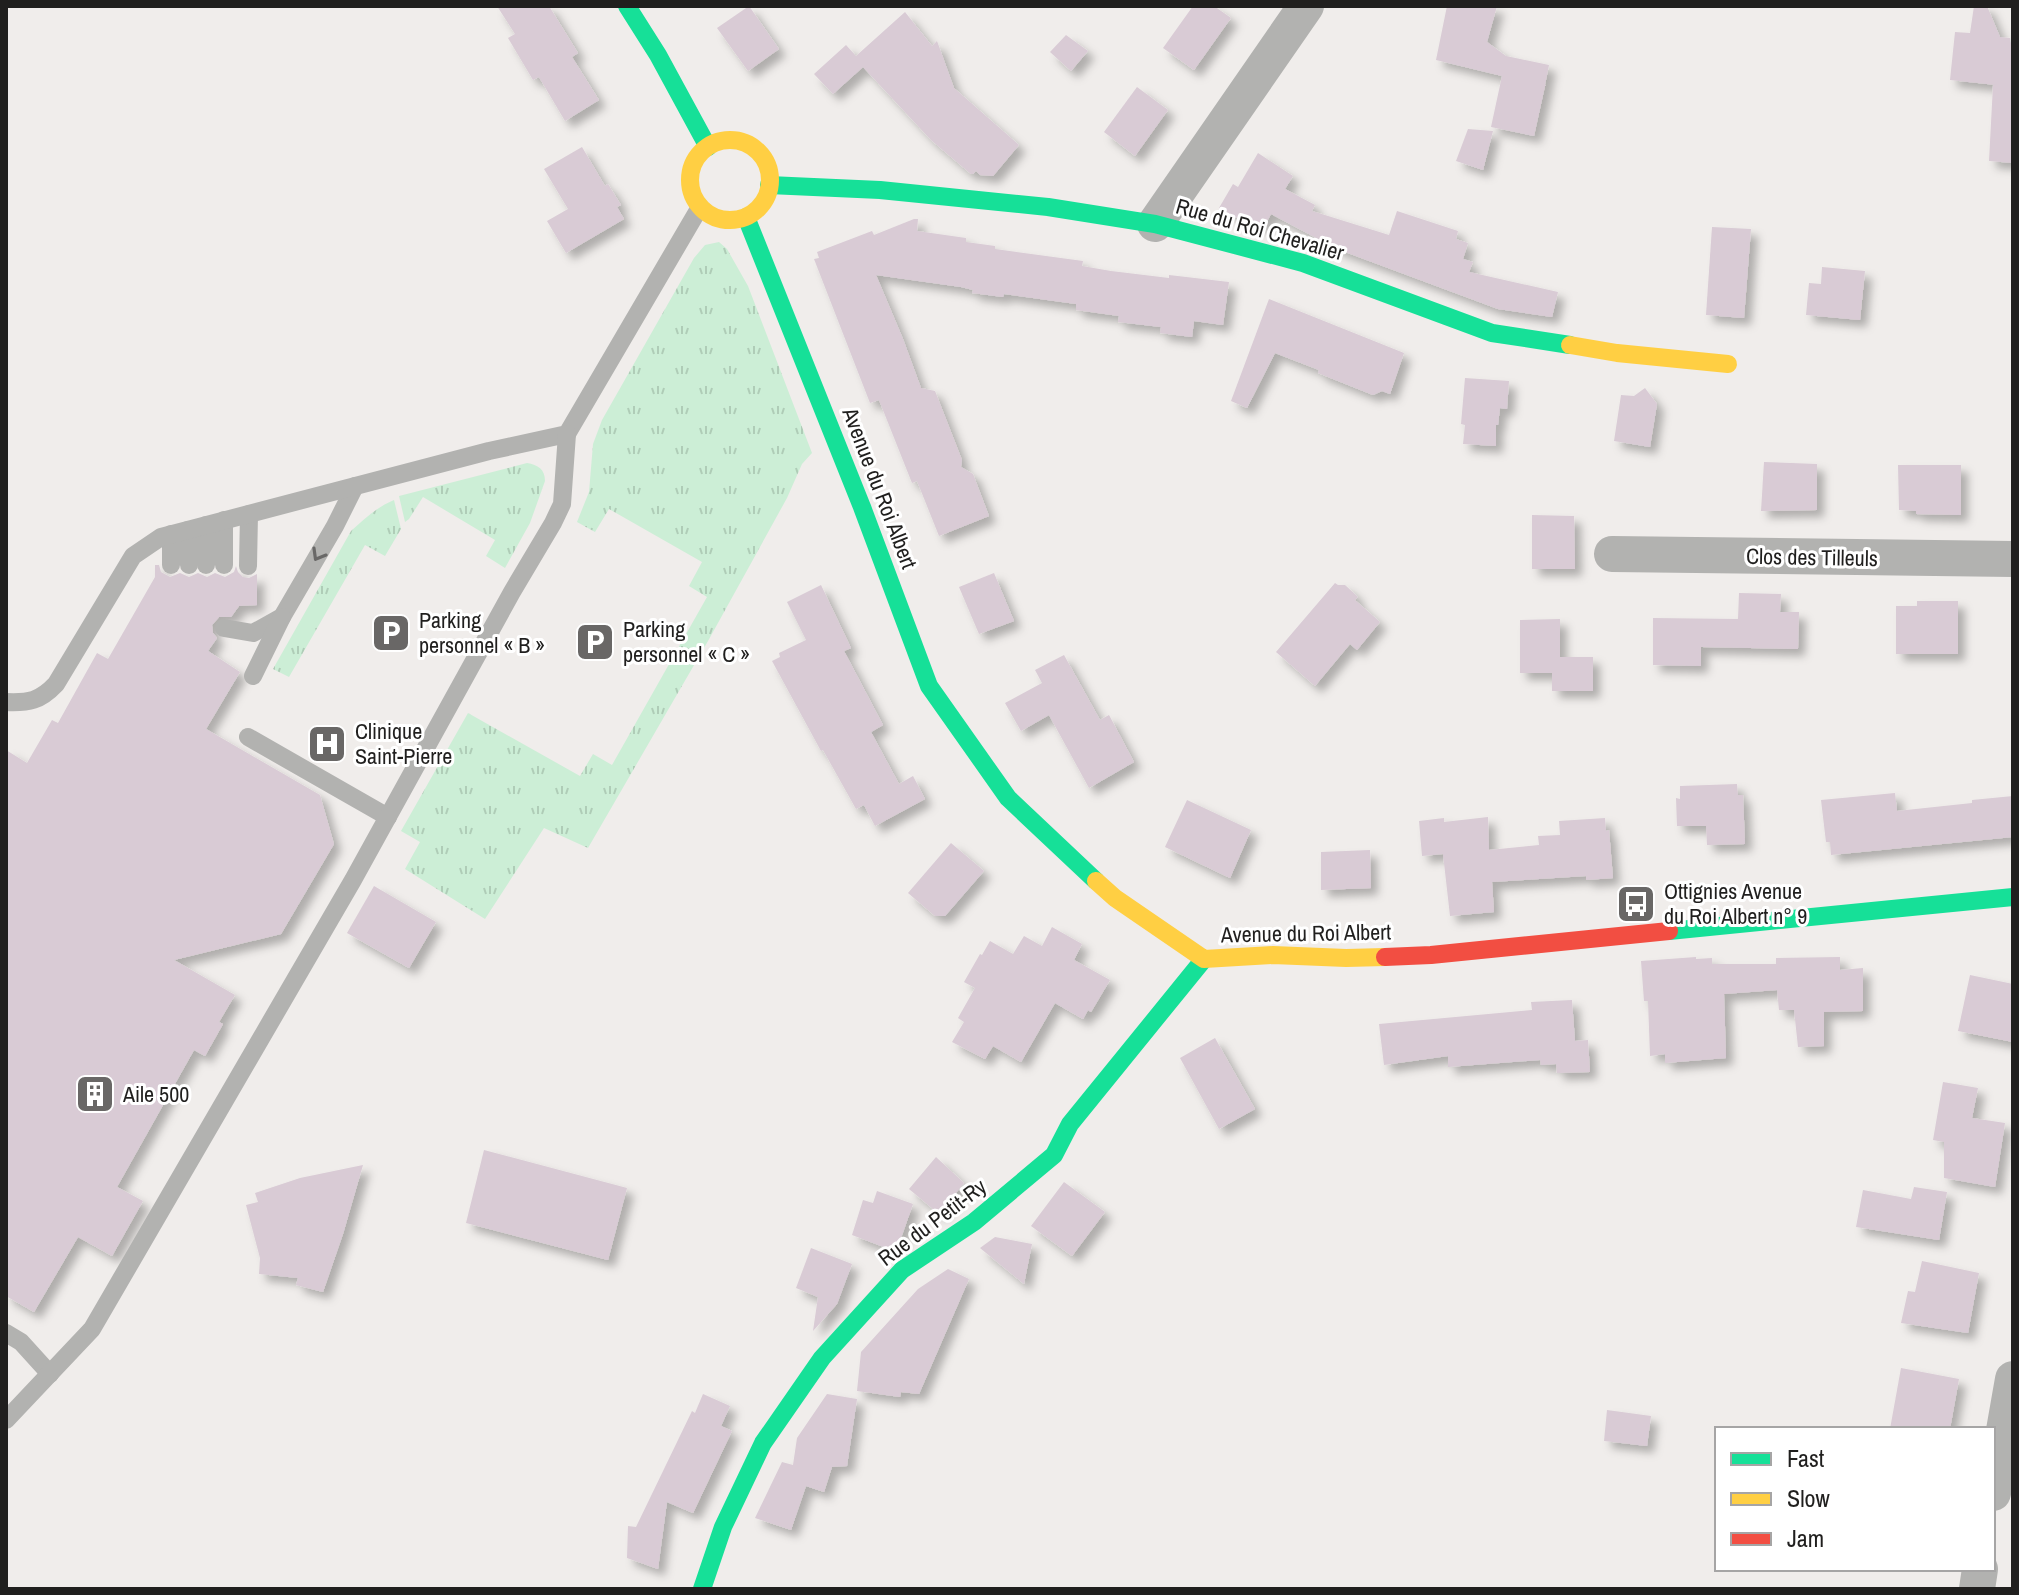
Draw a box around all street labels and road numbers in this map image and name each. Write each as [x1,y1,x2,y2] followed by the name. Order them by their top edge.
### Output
[1172,191,1348,267] street label: Rue du Roi Chevalier
[835,402,925,573] street label: Avenue du Roi Albert
[1746,541,1878,573] street label: Clos des Tilleuls
[1220,917,1391,950] street label: Avenue du Roi Albert
[872,1171,992,1273] street label: Rue du Petit-Ry

